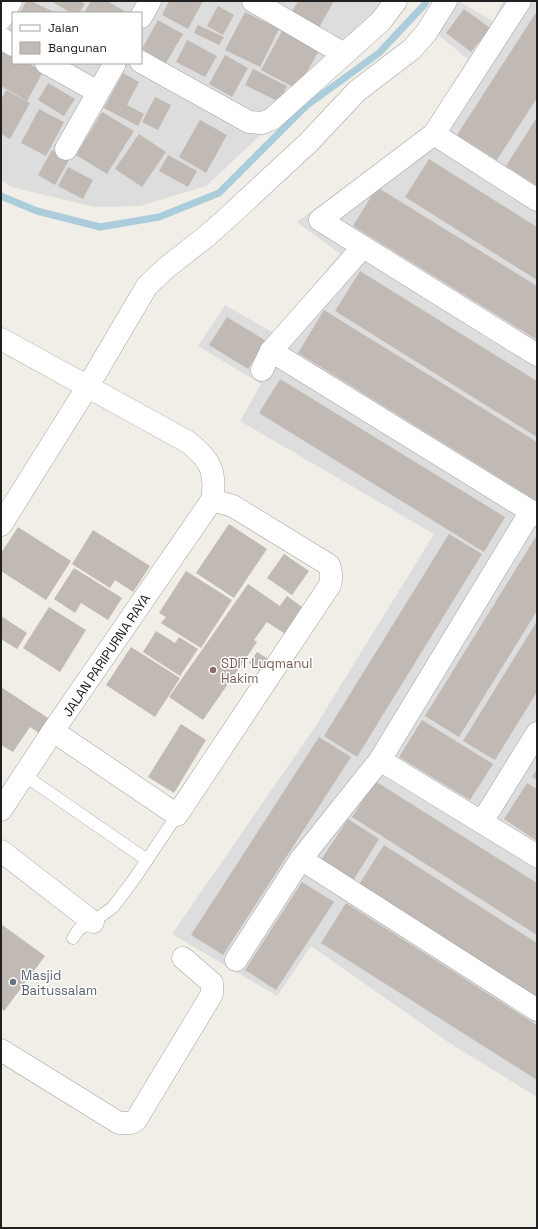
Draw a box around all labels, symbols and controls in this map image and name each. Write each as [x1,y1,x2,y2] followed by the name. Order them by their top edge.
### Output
[12,12,142,64] legend
[48,20,79,36] text: Jalan
[48,40,107,56] text: Bangunan
[59,591,154,720] street label: JALAN PARIPURNA RAYA
[221,655,312,687] place label: SDIT Luqmanul Hakim
[208,665,218,675] marker: SDIT Luqmanul Hakim
[21,967,97,999] place label: Masjid Baitussalam
[8,977,18,987] marker: Masjid Baitussalam

